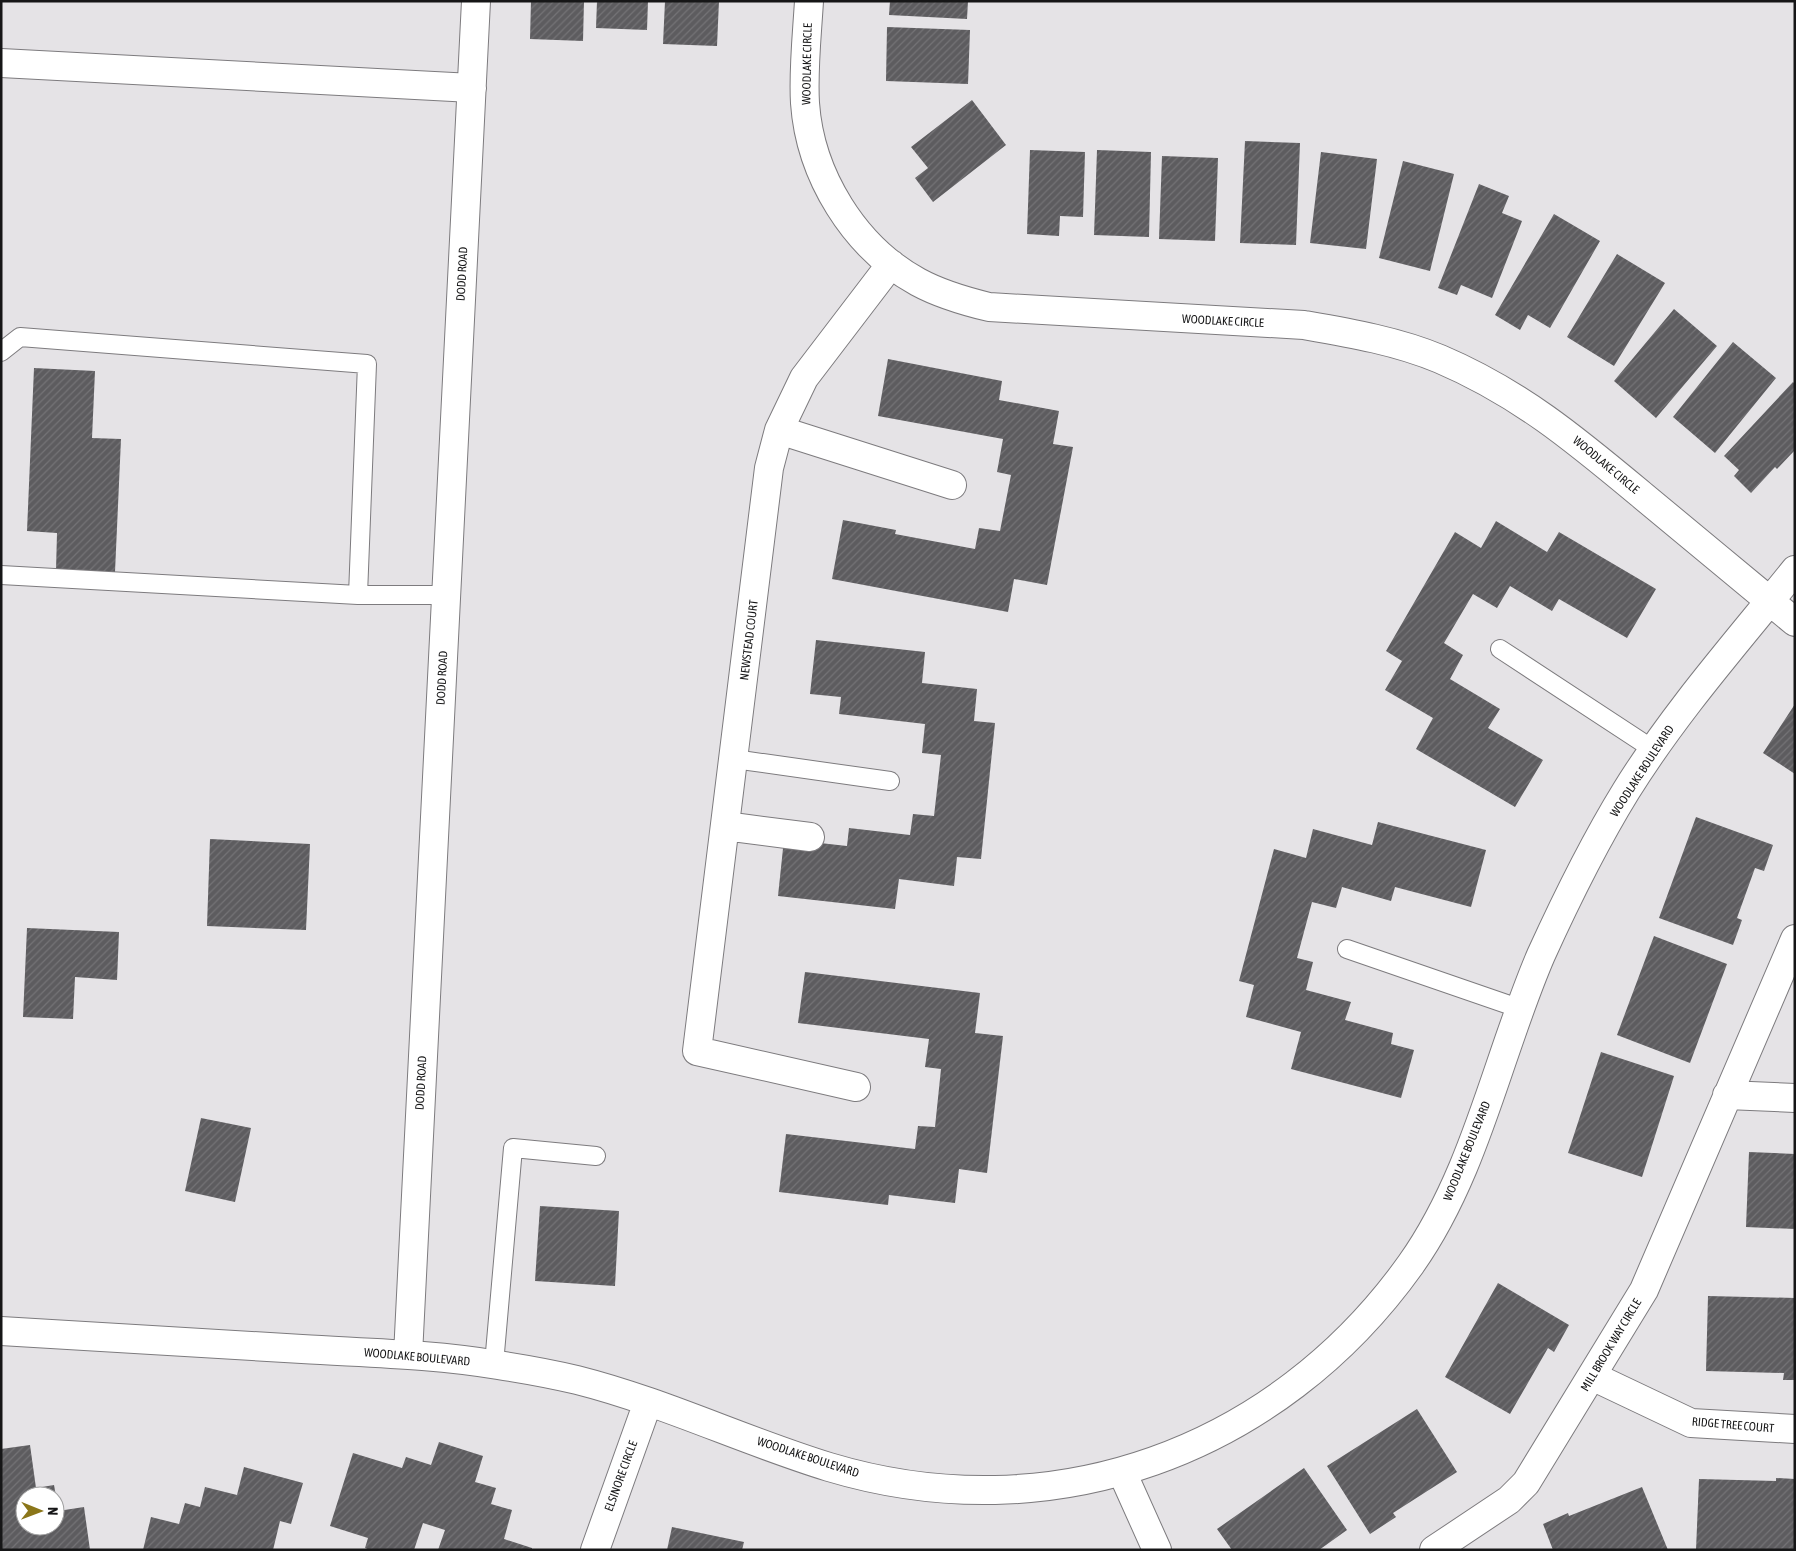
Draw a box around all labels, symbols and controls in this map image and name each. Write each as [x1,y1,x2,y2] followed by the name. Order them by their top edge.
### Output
[799,23,815,105] street label: WOODLAKE CIRCLE
[454,246,470,301] street label: DODD ROAD
[1182,312,1264,330] street label: WOODLAKE CIRCLE
[1570,433,1642,497] street label: WOODLAKE CIRCLE
[737,598,761,681] street label: NEWSTEAD COURT
[434,650,450,705] street label: DODD ROAD
[1607,722,1677,819] street label: WOODLAKE BOULEVARD
[413,1055,429,1110] street label: DODD ROAD
[1441,1099,1493,1203] street label: WOODLAKE BOULEVARD
[1578,1296,1644,1394] street label: MILL BROOK WAY CIRCLE
[363,1345,471,1369] street label: WOODLAKE BOULEVARD
[1691,1414,1775,1436] street label: RIDGE TREE COURT
[755,1434,861,1480] street label: WOODLAKE BOULEVARD
[602,1439,640,1513] street label: ELSINORE CIRCLE
[15,1486,65,1536] north arrow
[45,1507,61,1515] text: N

